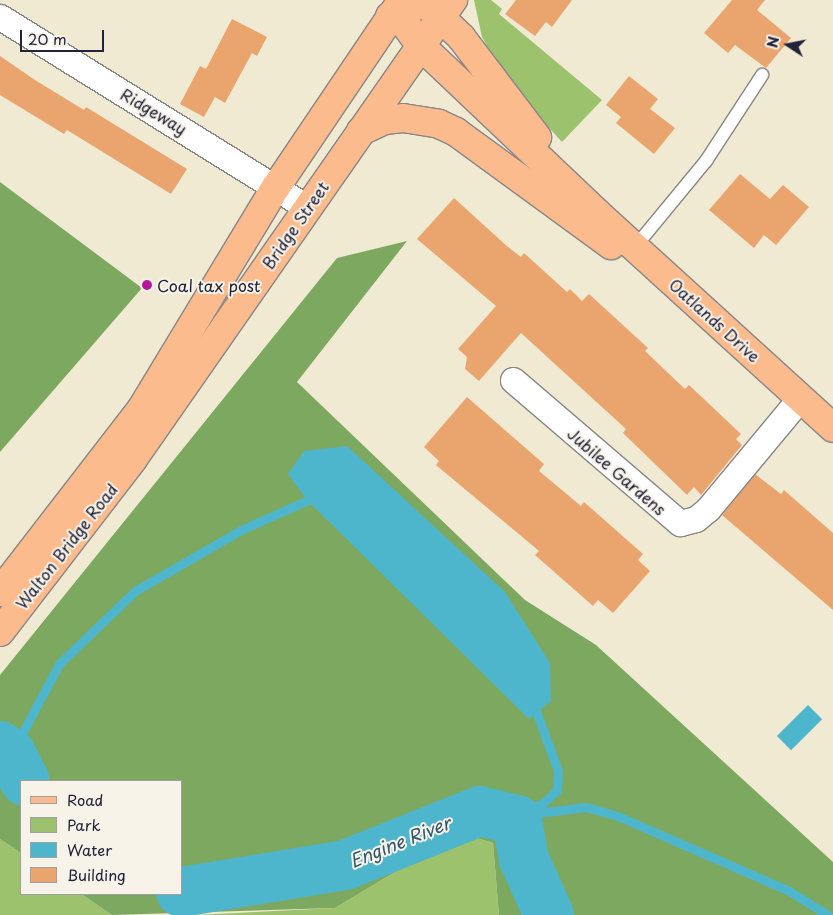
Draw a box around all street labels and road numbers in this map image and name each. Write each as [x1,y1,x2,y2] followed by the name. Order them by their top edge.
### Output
[118,84,190,138] street label: Ridgeway
[258,178,332,272] street label: Bridge Street
[666,274,764,366] street label: Oatlands Drive
[564,423,670,519] street label: Jubilee Gardens
[11,480,121,612] street label: Walton Bridge Road

